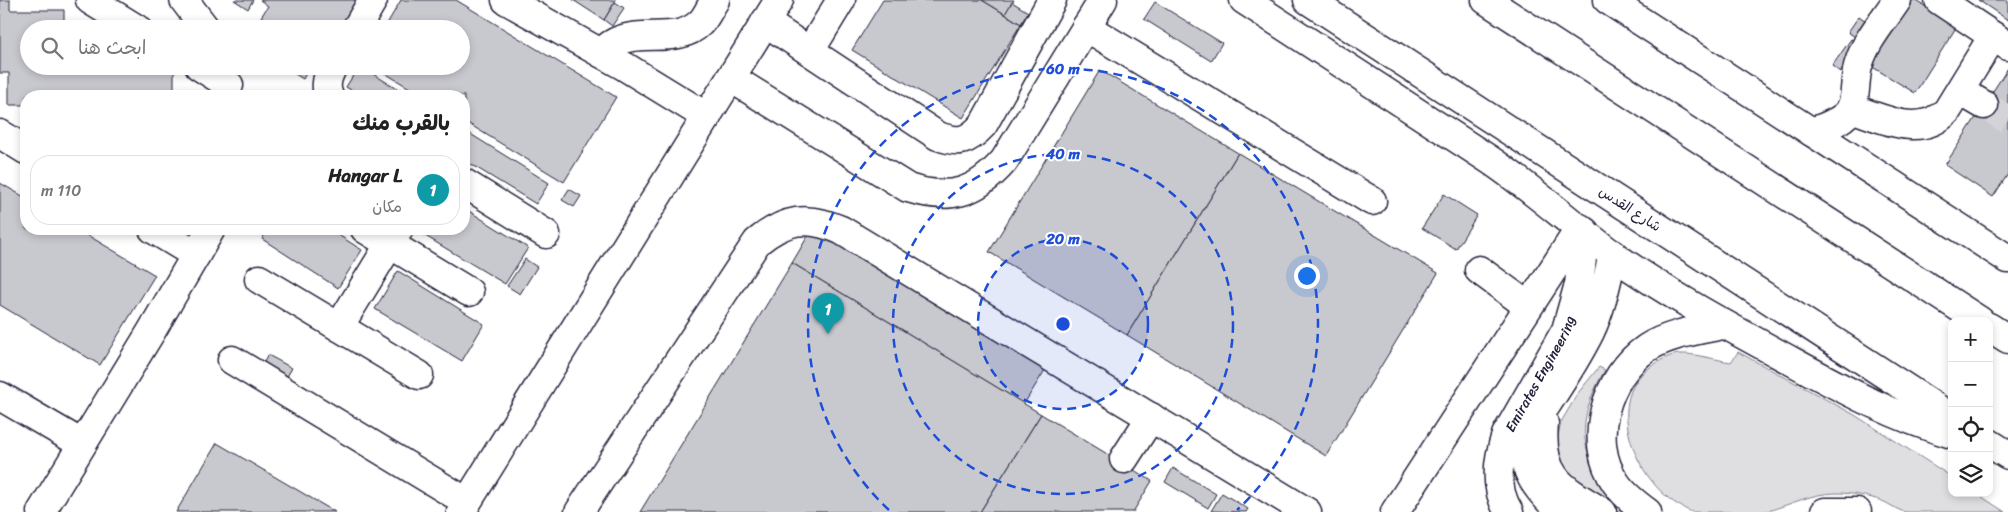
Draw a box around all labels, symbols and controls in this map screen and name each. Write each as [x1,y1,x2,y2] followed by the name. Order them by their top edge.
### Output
[20,20,470,75] search box
[78,31,146,64] text: ابحث هنا
[38,34,66,62] icon: search
[1045,56,1080,82] text: 60 m
[352,104,450,142] text: بالقرب منك
[1045,141,1081,167] text: 40 m
[328,159,402,192] text: Hangar L
[41,176,81,205] text: 110 m
[430,176,436,205] text: 1
[1594,179,1666,239] street label: شارع القدس
[372,192,402,221] text: مكان
[1045,226,1080,252] text: 20 m
[1294,263,1320,289] your location
[812,293,844,334] pin: 1
[1498,313,1582,437] street label: Emirates Engineering
[1054,315,1072,333] centre of rings
[1948,317,1993,497] map controls
[1948,317,1993,362] button: +
[1948,362,1993,407] button: −
[1948,407,1993,452] button: locate
[1948,452,1993,497] button: layers

